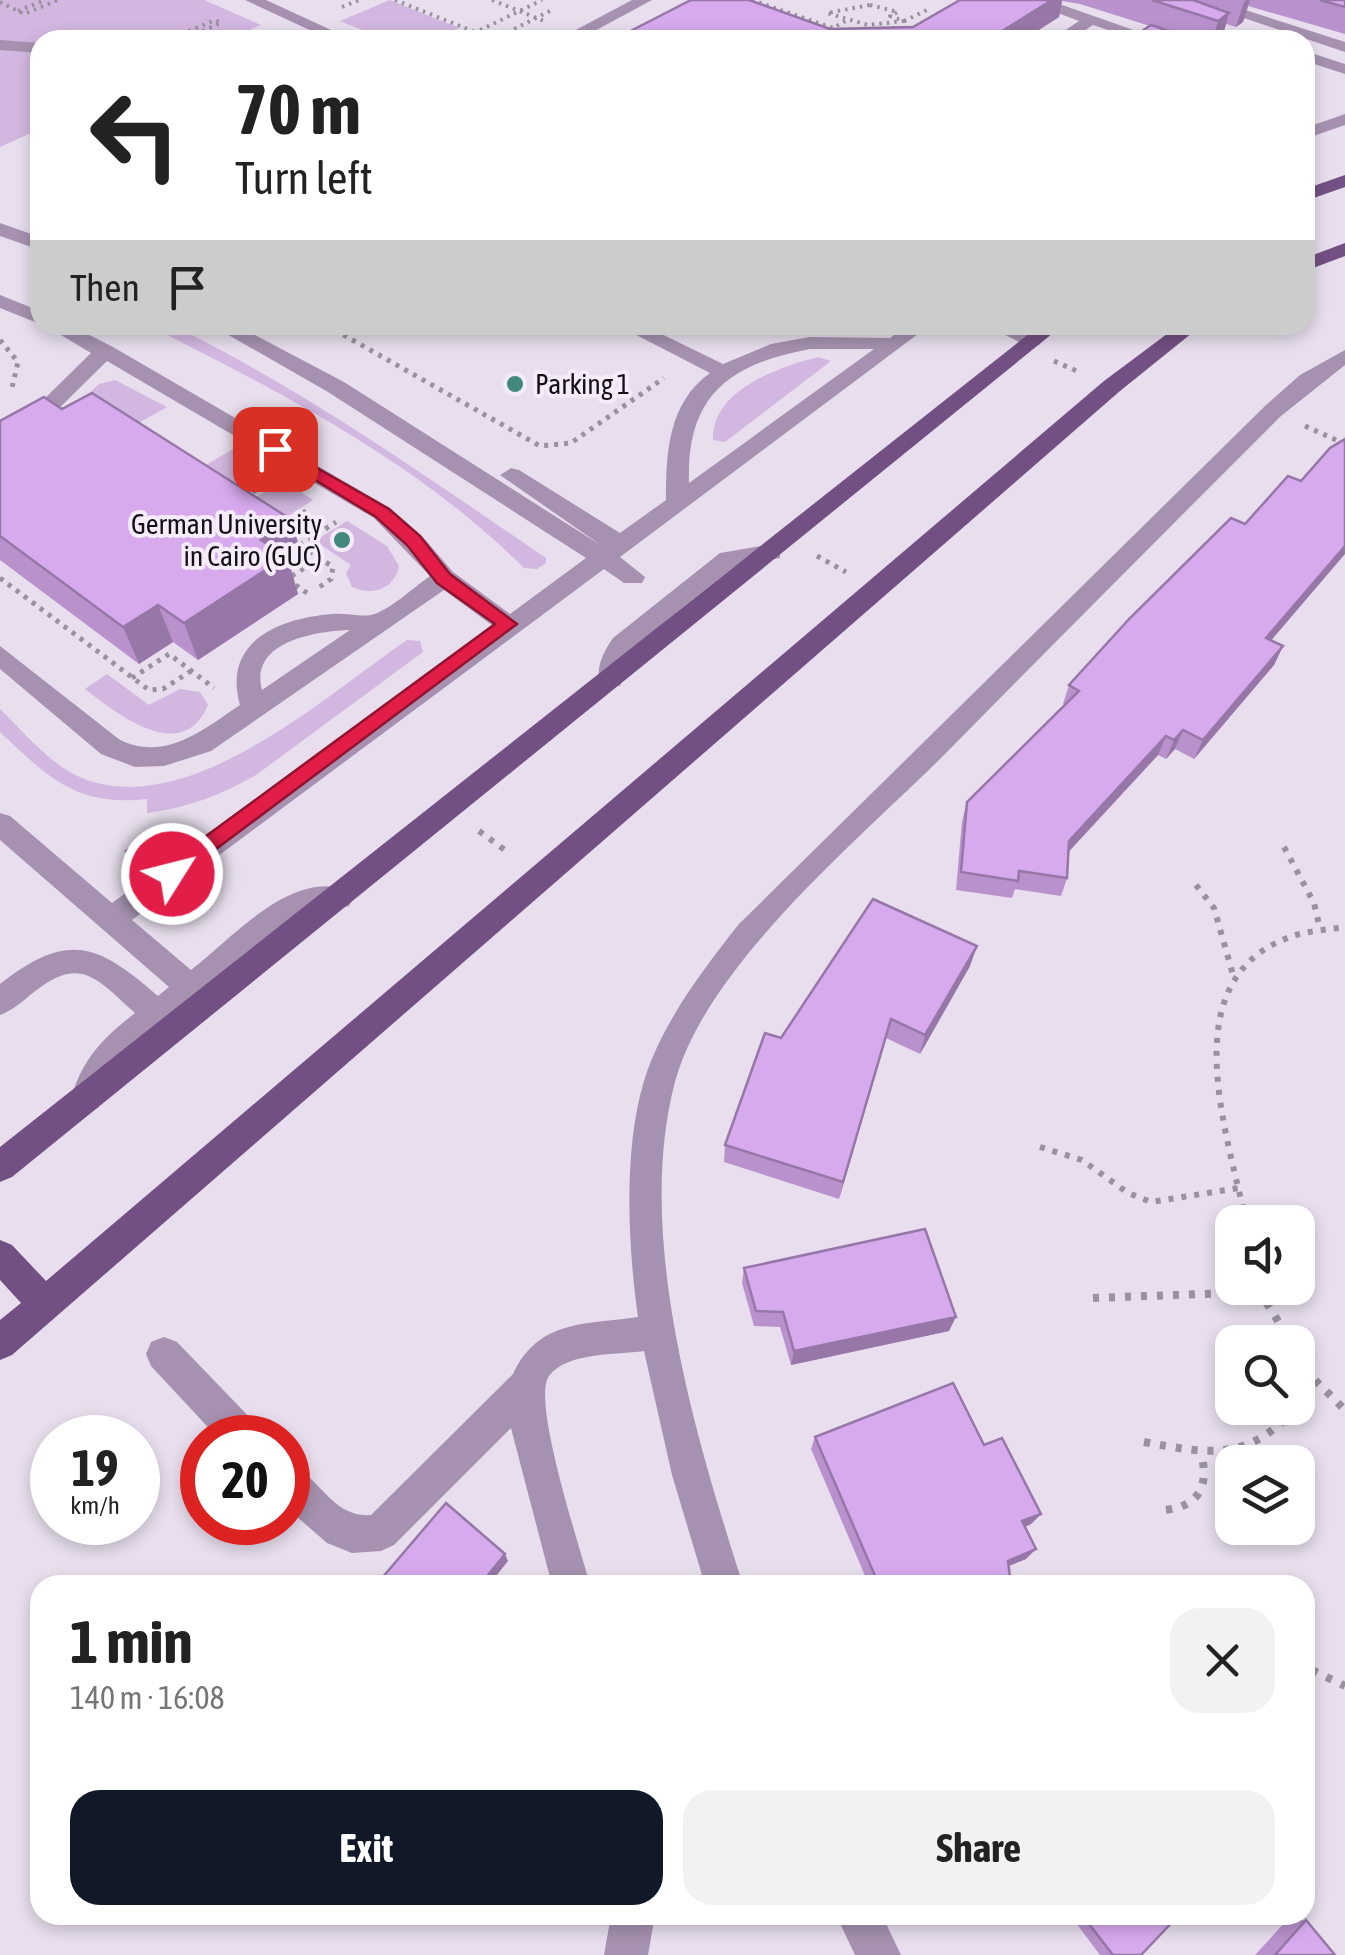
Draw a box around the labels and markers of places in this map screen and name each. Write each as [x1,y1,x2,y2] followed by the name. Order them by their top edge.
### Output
[535,368,630,400] place label: Parking 1
[504,373,526,395] marker: Parking 1
[233,407,318,492] pin
[131,508,322,572] place label: German University in Cairo (GUC)
[331,529,353,551] marker: German University in Cairo (GUC)

